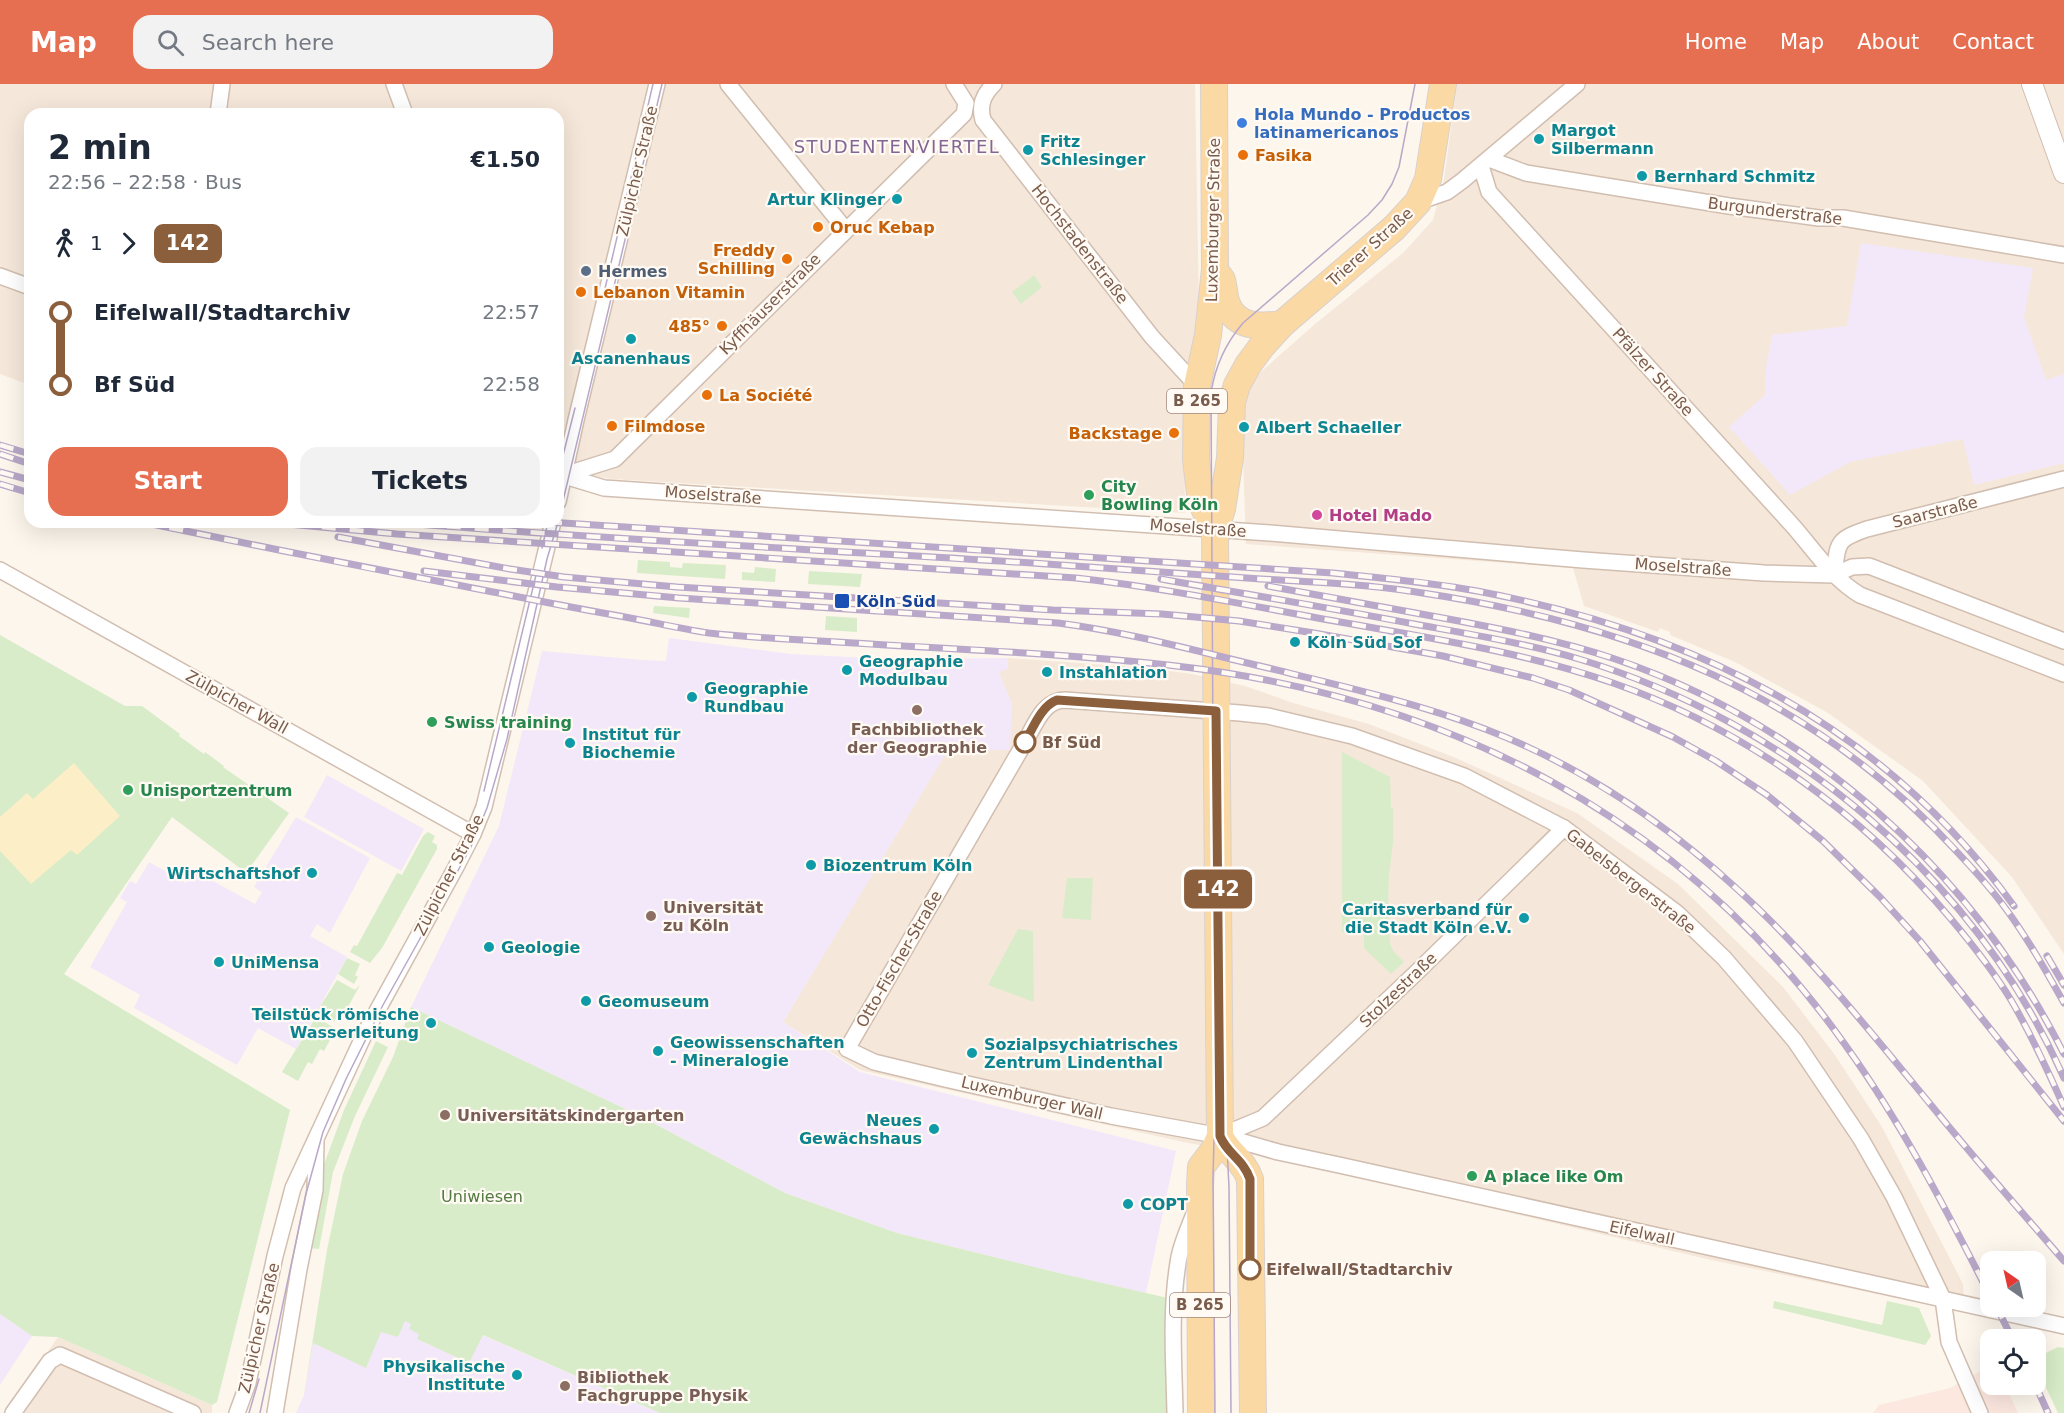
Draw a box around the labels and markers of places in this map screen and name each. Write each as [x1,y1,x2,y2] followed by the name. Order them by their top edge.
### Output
[1254,105,1470,142] place label: Hola Mundo - Productos latinamericanos
[1235,116,1249,130] marker: Hola Mundo - Productos latinamericanos
[1551,121,1654,158] place label: Margot Silbermann
[1040,132,1145,169] place label: Fritz Schlesinger
[1532,132,1546,146] marker: Margot Silbermann
[1021,143,1035,157] marker: Fritz Schlesinger
[1255,146,1312,165] place label: Fasika
[1236,148,1250,162] marker: Fasika
[1654,167,1815,186] place label: Bernhard Schmitz
[1635,169,1649,183] marker: Bernhard Schmitz
[767,190,885,209] place label: Artur Klinger
[890,192,904,206] marker: Artur Klinger
[830,218,935,237] place label: Oruc Kebap
[811,220,825,234] marker: Oruc Kebap
[698,241,776,278] place label: Freddy Schilling
[780,252,794,266] marker: Freddy Schilling
[598,262,667,281] place label: Hermes
[579,264,593,278] marker: Hermes
[593,283,745,302] place label: Lebanon Vitamin
[574,285,588,299] marker: Lebanon Vitamin
[669,317,710,336] place label: 485°
[715,319,729,333] marker: 485°
[624,332,638,346] marker: Ascanenhaus
[572,349,690,368] place label: Ascanenhaus
[719,386,813,405] place label: La Société
[700,388,714,402] marker: La Société
[624,417,706,436] place label: Filmdose
[1256,418,1401,437] place label: Albert Schaeller
[605,419,619,433] marker: Filmdose
[1237,420,1251,434] marker: Albert Schaeller
[1069,424,1162,443] place label: Backstage
[1167,426,1181,440] marker: Backstage
[1101,477,1218,514] place label: City Bowling Köln
[1082,488,1096,502] marker: City Bowling Köln
[1329,506,1432,525] place label: Hotel Mado
[1310,508,1324,522] marker: Hotel Mado
[833,592,851,610] marker: Köln Süd
[856,592,936,611] place label: Köln Süd
[1307,633,1423,652] place label: Köln Süd Sof
[1288,635,1302,649] marker: Köln Süd Sof
[859,652,963,689] place label: Geographie Modulbau
[840,663,854,677] marker: Geographie Modulbau
[1059,663,1168,682] place label: Instahlation
[1040,665,1054,679] marker: Instahlation
[704,679,808,716] place label: Geographie Rundbau
[685,690,699,704] marker: Geographie Rundbau
[910,703,924,717] marker: Fachbibliothek der Geographie
[444,713,572,732] place label: Swiss training
[425,715,439,729] marker: Swiss training
[847,720,987,757] place label: Fachbibliothek der Geographie
[582,725,681,762] place label: Institut für Biochemie
[1014,731,1036,753] marker: Bf Süd
[1042,733,1101,752] place label: Bf Süd
[563,736,577,750] marker: Institut für Biochemie
[140,781,293,800] place label: Unisportzentrum
[121,783,135,797] marker: Unisportzentrum
[823,856,972,875] place label: Biozentrum Köln
[804,858,818,872] marker: Biozentrum Köln
[167,864,301,883] place label: Wirtschaftshof
[305,866,319,880] marker: Wirtschaftshof
[663,898,763,935] place label: Universität zu Köln
[1342,900,1512,937] place label: Caritasverband für die Stadt Köln e.V.
[644,909,658,923] marker: Universität zu Köln
[1517,911,1531,925] marker: Caritasverband für die Stadt Köln e.V.
[501,938,580,957] place label: Geologie
[482,940,496,954] marker: Geologie
[231,953,319,972] place label: UniMensa
[212,955,226,969] marker: UniMensa
[598,992,709,1011] place label: Geomuseum
[579,994,593,1008] marker: Geomuseum
[252,1005,419,1042] place label: Teilstück römische Wasserleitung
[424,1016,438,1030] marker: Teilstück römische Wasserleitung
[670,1033,845,1070] place label: Geowissenschaften - Mineralogie
[984,1035,1178,1072] place label: Sozialpsychiatrisches Zentrum Lindenthal
[651,1044,665,1058] marker: Geowissenschaften - Mineralogie
[965,1046,979,1060] marker: Sozialpsychiatrisches Zentrum Lindenthal
[457,1106,684,1125] place label: Universitätskindergarten
[438,1108,452,1122] marker: Universitätskindergarten
[799,1111,922,1148] place label: Neues Gewächshaus
[927,1122,941,1136] marker: Neues Gewächshaus
[1484,1167,1623,1186] place label: A place like Om
[1465,1169,1479,1183] marker: A place like Om
[1140,1195,1188,1214] place label: COPT
[1121,1197,1135,1211] marker: COPT
[1239,1258,1261,1280] marker: Eifelwall/Stadtarchiv
[1266,1260,1453,1279] place label: Eifelwall/Stadtarchiv
[383,1357,505,1394] place label: Physikalische Institute
[510,1368,524,1382] marker: Physikalische Institute
[577,1368,748,1405] place label: Bibliothek Fachgruppe Physik
[558,1379,572,1393] marker: Bibliothek Fachgruppe Physik

